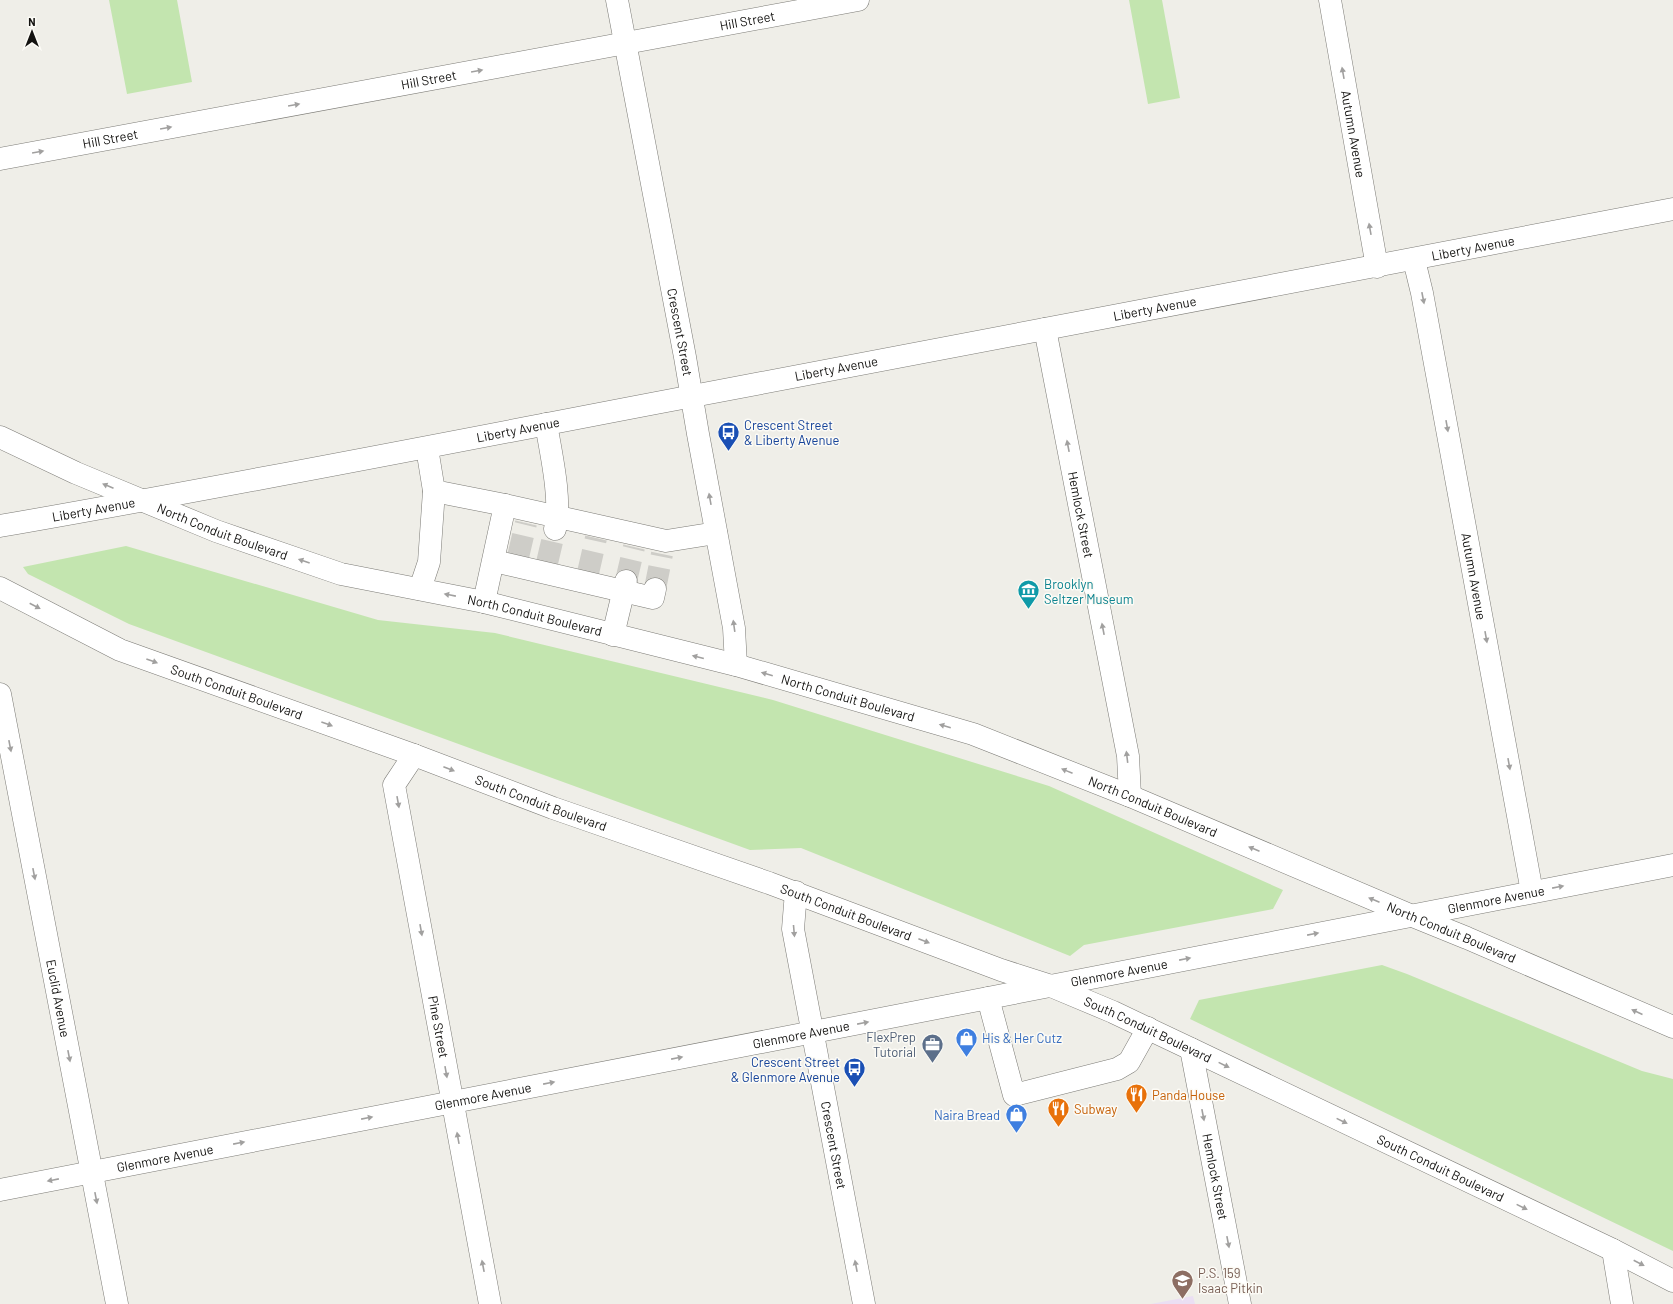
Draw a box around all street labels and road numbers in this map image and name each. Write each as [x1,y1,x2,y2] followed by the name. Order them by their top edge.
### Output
[718,8,776,33] street label: Hill Street
[400,67,458,93] street label: Hill Street
[1338,89,1369,179] street label: Autumn Avenue
[81,126,139,152] street label: Hill Street
[1430,232,1516,264] street label: Liberty Avenue
[664,287,696,377] street label: Crescent Street
[1112,293,1198,324] street label: Liberty Avenue
[793,353,879,384] street label: Liberty Avenue
[475,414,561,445] street label: Liberty Avenue
[1065,470,1097,559] street label: Hemlock Street
[51,494,137,525] street label: Liberty Avenue
[155,500,290,563] street label: North Conduit Boulevard
[1458,531,1490,621] street label: Autumn Avenue
[466,591,604,639] street label: North Conduit Boulevard
[169,661,305,723] street label: South Conduit Boulevard
[779,671,917,725] street label: North Conduit Boulevard
[473,771,609,834] street label: South Conduit Boulevard
[1086,772,1220,840] street label: North Conduit Boulevard
[778,880,914,944] street label: South Conduit Boulevard
[1446,882,1546,917] street label: Glenmore Avenue
[1384,898,1518,966] street label: North Conduit Boulevard
[1069,955,1169,990] street label: Glenmore Avenue
[43,958,74,1039] street label: Euclid Avenue
[1082,993,1214,1066] street label: South Conduit Boulevard
[425,994,452,1059] street label: Pine Street
[751,1017,851,1052] street label: Glenmore Avenue
[433,1079,533,1113] street label: Glenmore Avenue
[818,1100,850,1190] street label: Crescent Street
[1374,1131,1507,1205] street label: South Conduit Boulevard
[1199,1132,1232,1221] street label: Hemlock Street
[115,1141,215,1175] street label: Glenmore Avenue

